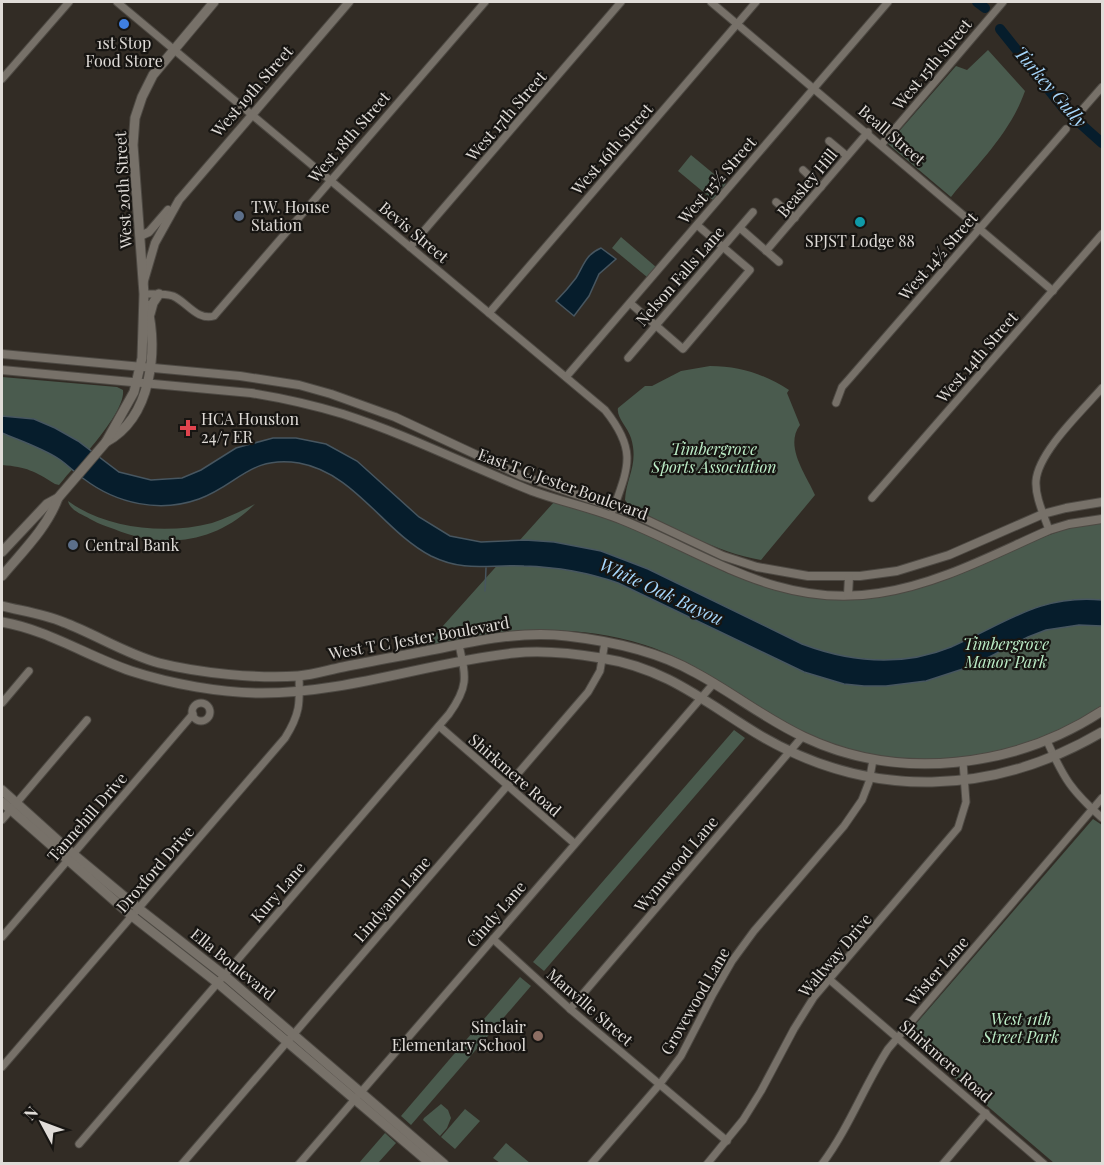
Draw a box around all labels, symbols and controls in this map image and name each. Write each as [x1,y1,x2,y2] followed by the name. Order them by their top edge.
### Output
[887,14,976,114] street label: West 15th Street
[117,17,131,31] marker: 1st Stop Food Store
[85,32,163,71] place label: 1st Stop Food Store
[206,40,297,141] street label: West 19th Street
[1009,41,1093,132] water label: Turkey Gully
[460,66,551,166] street label: West 17th Street
[303,86,394,187] street label: West 18th Street
[566,98,657,199] street label: West 16th Street
[854,100,930,170] street label: Beall Street
[109,131,136,250] street label: West 20th Street
[672,132,760,228] street label: West 15½ Street
[772,144,842,221] street label: Beasley Hill
[251,196,330,235] place label: T.W. House Station
[375,196,454,267] street label: Bevis Street
[893,207,982,305] street label: West 14½ Street
[232,209,246,223] marker: T.W. House Station
[853,215,867,229] marker: SPJST Lodge 88
[631,222,729,330] street label: Nelson Falls Lane
[805,230,915,251] place label: SPJST Lodge 88
[931,307,1022,407] street label: West 14th Street
[201,408,300,447] place label: HCA Houston 24/7 ER
[179,419,197,437] marker: HCA Houston 24/7 ER
[650,438,777,477] park label: Timbergrove Sports Association
[475,443,651,524] street label: East T C Jester Boulevard
[85,534,179,555] place label: Central Bank
[66,538,80,552] marker: Central Bank
[595,552,727,630] water label: White Oak Bayou
[326,611,511,664] street label: West T C Jester Boulevard
[963,633,1049,672] park label: Timbergrove Manor Park
[465,729,566,821] street label: Shirkmere Road
[42,768,131,866] street label: Tannehill Drive
[629,811,722,917] street label: Wynnwood Lane
[111,821,198,916] street label: Droxford Drive
[349,851,435,946] street label: Lindyann Lane
[246,857,310,926] street label: Kury Lane
[461,876,530,951] street label: Cindy Lane
[793,909,876,1002] street label: Waltway Drive
[187,923,280,1004] street label: Ella Boulevard
[900,932,973,1011] street label: Wister Lane
[655,943,734,1058] street label: Grovewood Lane
[543,963,638,1050] street label: Manville Street
[982,1008,1059,1047] park label: West 11th Street Park
[896,1015,997,1107] street label: Shirkmere Road
[392,1016,526,1055] place label: Sinclair Elementary School
[531,1029,545,1043] marker: Sinclair Elementary School
[12,1093,72,1153] north arrow
[19,1101,42,1124] text: N

